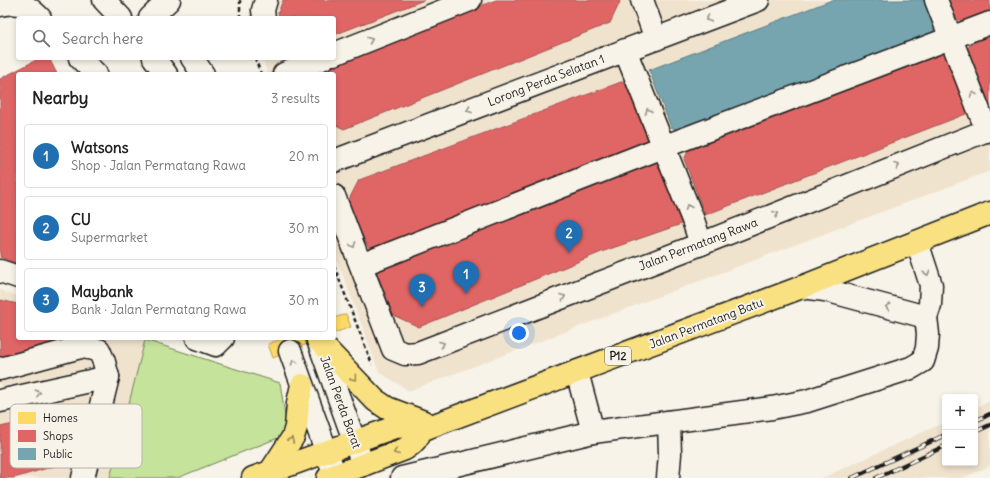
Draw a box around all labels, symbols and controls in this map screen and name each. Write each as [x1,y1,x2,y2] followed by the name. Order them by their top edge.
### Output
[705,14,712,22] one-way arrow
[16,16,336,60] search box
[30,27,52,49] icon: search
[62,29,143,48] text: Search here
[367,36,374,44] one-way arrow
[485,51,607,109] street label: Lorong Perda Selatan 1
[32,87,88,109] text: Nearby
[271,90,320,107] text: 3 results
[969,91,977,98] one-way arrow
[466,105,473,113] one-way arrow
[645,107,653,114] one-way arrow
[71,138,129,157] text: Watsons
[43,148,49,165] text: 1
[289,148,319,165] text: 20 m
[71,157,246,174] text: Shop · Jalan Permatang Rawa
[893,163,900,171] one-way arrow
[684,203,692,210] one-way arrow
[71,210,91,229] text: CU
[772,210,779,218] one-way arrow
[637,214,760,274] street label: Jalan Permatang Rawa
[42,220,50,237] text: 2
[289,220,319,237] text: 30 m
[556,220,582,253] pin: 2
[71,229,148,246] text: Supermarket
[349,242,357,249] one-way arrow
[453,261,479,294] pin: 1
[922,269,931,276] one-way arrow
[409,274,435,307] pin: 3
[71,282,133,301] text: Maybank
[42,292,50,309] text: 3
[289,292,319,309] text: 30 m
[560,293,567,301] one-way arrow
[647,294,765,352] street label: Jalan Permatang Batu
[71,301,247,318] text: Bank · Jalan Permatang Rawa
[885,304,891,312] one-way arrow
[509,323,529,343] your location
[439,340,446,348] one-way arrow
[605,347,631,365] road number: P12
[317,354,365,450] street label: Jalan Perda Barat
[291,359,299,366] one-way arrow
[350,374,357,381] one-way arrow
[35,389,41,397] one-way arrow
[942,394,978,466] map controls
[942,394,978,430] button: +
[10,404,142,468] legend
[43,411,78,425] text: Homes
[43,429,73,443] text: Shops
[942,430,978,466] button: −
[286,436,294,444] one-way arrow
[43,447,73,461] text: Public
[393,448,400,456] one-way arrow

